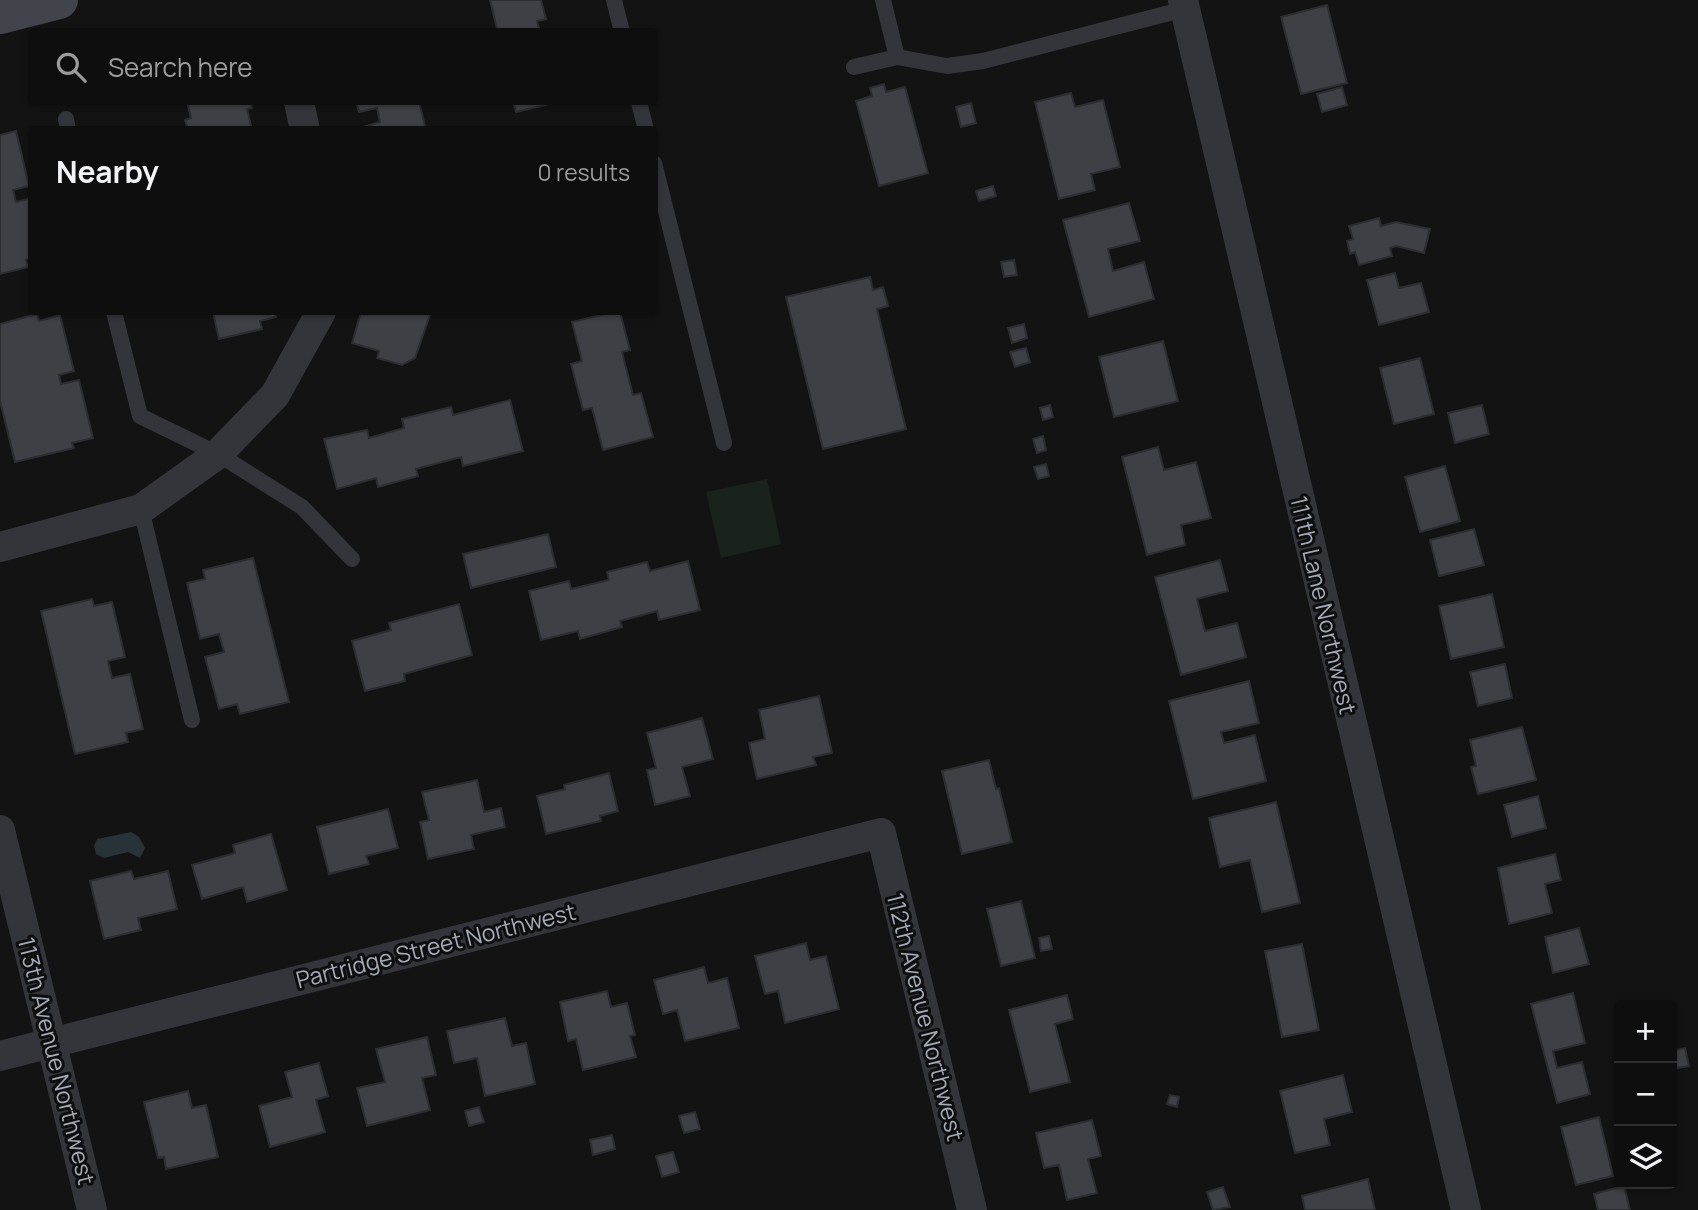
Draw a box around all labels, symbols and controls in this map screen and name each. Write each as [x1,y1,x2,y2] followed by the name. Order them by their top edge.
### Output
[28,28,658,105] search box
[52,48,90,86] icon: search
[108,49,253,85] text: Search here
[56,151,159,192] text: Nearby
[537,156,630,188] text: 0 results
[1283,493,1365,717] street label: 111th Lane Northwest
[880,890,972,1144] street label: 112th Avenue Northwest
[293,895,579,995] street label: Partridge Street Northwest
[11,934,103,1188] street label: 113th Avenue Northwest
[1614,1000,1677,1189] map controls
[1614,1000,1677,1063] button: +
[1614,1063,1677,1126] button: −
[1614,1126,1677,1189] button: layers

